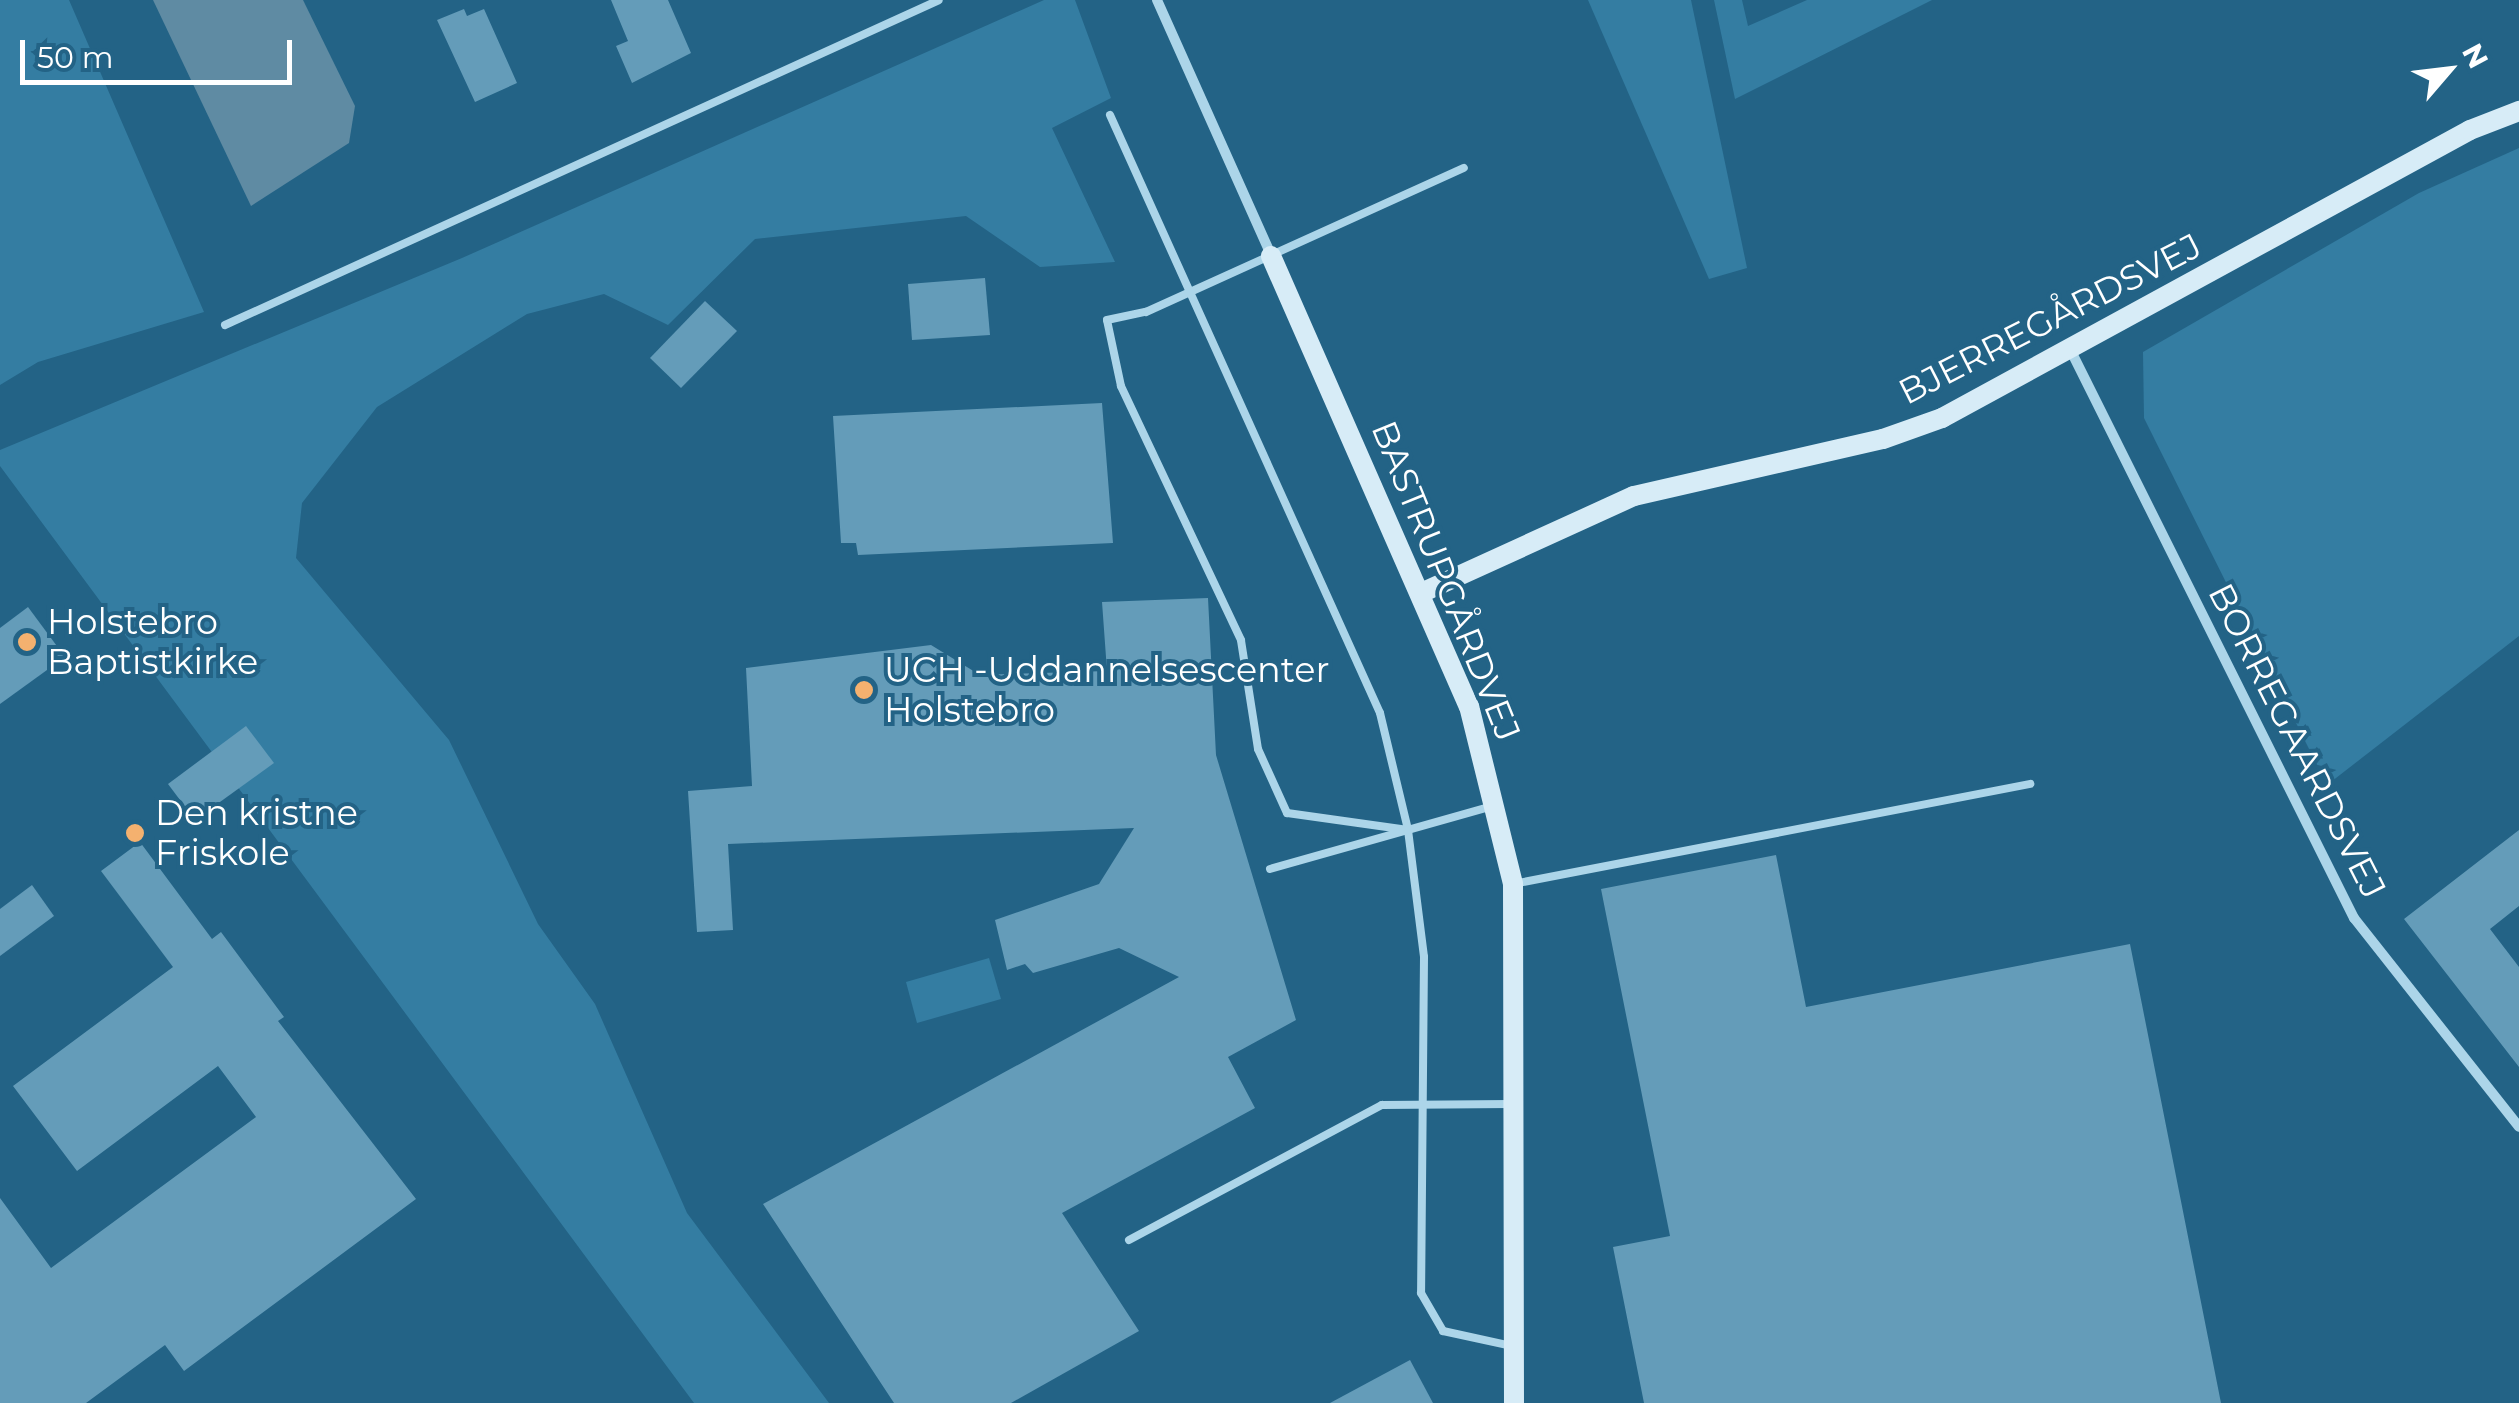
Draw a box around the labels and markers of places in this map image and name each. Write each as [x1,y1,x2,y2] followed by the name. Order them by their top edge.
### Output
[47,601,258,683] place label: Holstebro Baptistkirke
[16,631,38,653] marker: Holstebro Baptistkirke
[884,649,1329,731] place label: UCH -Uddannelsescenter Holstebro
[853,679,875,701] marker: UCH -Uddannelsescenter Holstebro
[155,792,358,874] place label: Den kristne Friskole
[124,822,146,844] marker: Den kristne Friskole

